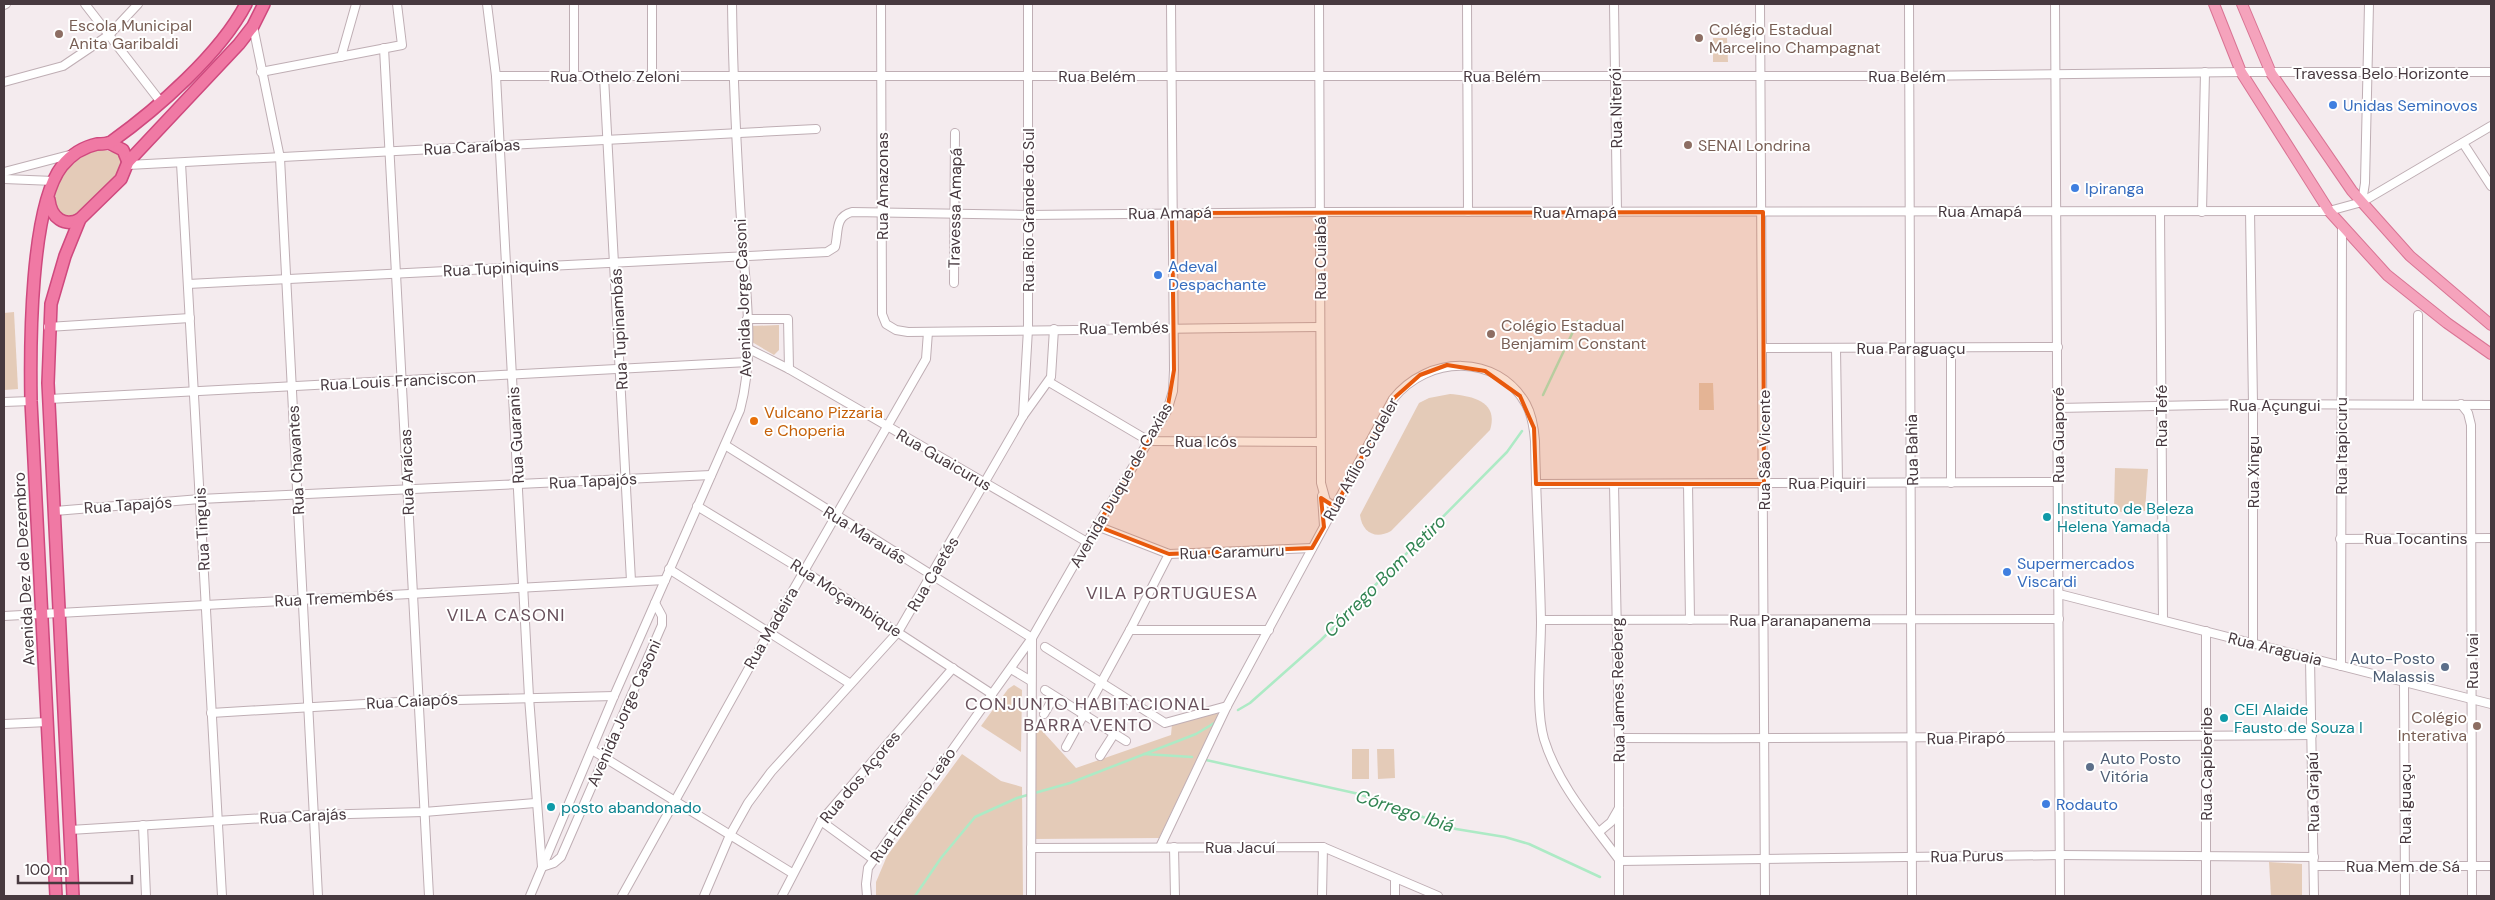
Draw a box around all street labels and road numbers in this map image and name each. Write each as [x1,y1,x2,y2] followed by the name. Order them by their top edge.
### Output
[2293,63,2469,84] street label: Travessa Belo Horizonte
[550,66,680,87] street label: Rua Othelo Zeloni
[1058,66,1136,87] street label: Rua Belém
[1463,66,1541,87] street label: Rua Belém
[1868,66,1946,87] street label: Rua Belém
[1605,68,1627,148] street label: Rua Niterói
[1018,128,1039,292] street label: Rua Rio Grande do Sul
[872,132,893,240] street label: Rua Amazonas
[423,134,521,160] street label: Rua Caraíbas
[943,147,967,269] street label: Travessa Amapá
[1938,201,2022,222] street label: Rua Amapá
[1128,202,1212,224] street label: Rua Amapá
[1533,202,1617,223] street label: Rua Amapá
[1310,216,1331,300] street label: Rua Cuiabá
[730,218,756,378] street label: Avenida Jorge Casoni
[442,254,560,282] street label: Rua Tupiniquins
[605,268,633,390] street label: Rua Tupinambás
[1079,317,1169,339] street label: Rua Tembés
[1857,338,1966,359] street label: Rua Paraguaçu
[320,366,476,396] street label: Rua Louis Franciscon
[2151,385,2172,447] street label: Rua Tefé
[503,386,529,484] street label: Rua Guaranis
[2048,387,2069,483] street label: Rua Guaporé
[1754,390,1775,510] street label: Rua São Vicente
[1318,394,1404,524] street label: Rua Atílio Scudeler
[2229,395,2321,416] street label: Rua Açungui
[2331,397,2352,495] street label: Rua Itapicuru
[1065,398,1177,572] street label: Avenida Duque de Caxias
[283,405,309,515] street label: Rua Chavantes
[1901,414,1923,486] street label: Rua Bahia
[892,424,996,496] street label: Rua Guaicurus
[395,428,419,516] street label: Rua Araícas
[1175,431,1237,452] street label: Rua Icós
[2243,436,2264,508] street label: Rua Xingu
[548,468,638,494] street label: Rua Tapajós
[8,472,40,666] street label: Avenida Dez de Dezembro
[1788,473,1866,494] street label: Rua Piquiri
[189,487,215,571] street label: Rua Tinguis
[83,491,173,519] street label: Rua Tapajós
[819,501,911,569] street label: Rua Marauás
[2364,528,2468,549] street label: Rua Tocantins
[902,533,964,615] street label: Rua Caetés
[1179,540,1285,564] street label: Rua Caramuru
[786,554,906,642] street label: Rua Moçambique
[739,583,803,673] street label: Rua Madeira
[274,584,394,612] street label: Rua Tremembés
[1729,610,1871,631] street label: Rua Paranapanema
[1606,617,1630,763] street label: Rua James Reeberg
[2226,627,2324,671] street label: Rua Araguaia
[2462,633,2483,689] street label: Rua Ivai
[582,636,666,790] street label: Avenida Jorge Casoni
[366,688,458,714] street label: Rua Caiapós
[2196,707,2217,821] street label: Rua Capiberibe
[815,726,905,828] street label: Rua dos Açores
[1926,727,2006,749] street label: Rua Pirapó
[865,743,961,867] street label: Rua Emerlino Leão
[2302,752,2324,832] street label: Rua Grajaú
[2395,764,2416,844] street label: Rua Iguaçu
[259,803,347,829] street label: Rua Carajás
[1205,837,1276,858] street label: Rua Jacuí
[1930,845,2004,867] street label: Rua Purus
[2346,856,2460,877] street label: Rua Mem de Sá

